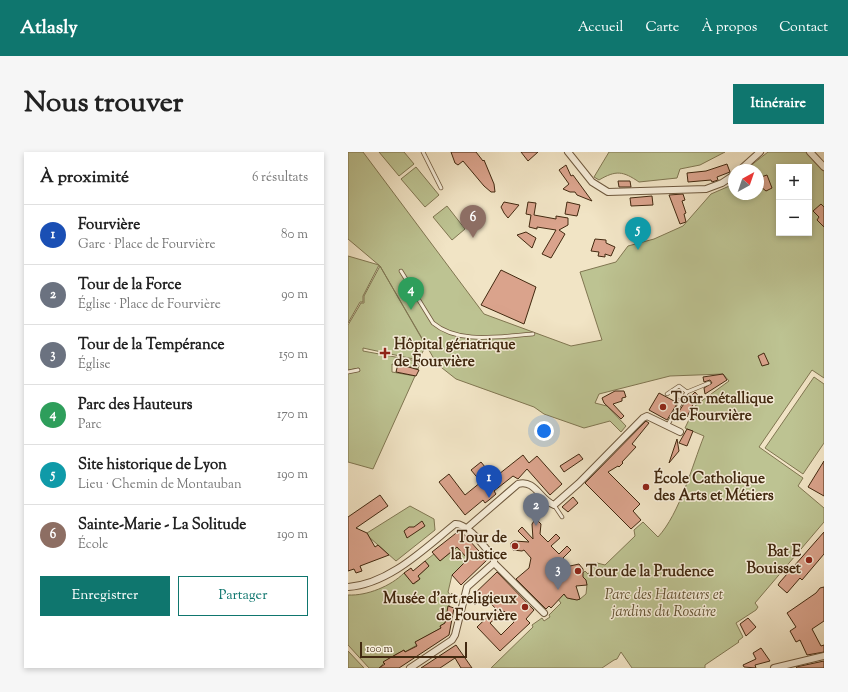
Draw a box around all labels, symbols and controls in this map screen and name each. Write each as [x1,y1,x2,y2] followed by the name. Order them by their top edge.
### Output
[20,15,78,42] text: Atlasly
[578,18,623,38] text: Accueil
[645,18,679,38] text: Carte
[701,18,757,38] text: À propos
[779,18,828,38] text: Contact
[24,84,183,124] text: Nous trouver
[733,84,824,124] button: Itinéraire
[728,164,764,200] north arrow
[776,164,812,236] map controls
[776,164,812,200] button: +
[40,166,129,190] text: À proximité
[252,169,308,187] text: 6 résultats
[776,200,812,236] button: −
[460,205,486,238] pin: 6
[78,215,140,236] text: Fourvière
[625,217,651,250] pin: 5
[51,226,55,244] text: 1
[281,226,308,244] text: 80 m
[78,236,216,254] text: Gare · Place de Fourvière
[78,275,181,296] text: Tour de la Force
[398,277,424,310] pin: 4
[50,286,56,304] text: 2
[281,286,308,304] text: 90 m
[78,296,221,314] text: Église · Place de Fourvière
[78,335,225,356] text: Tour de la Tempérance
[394,335,516,373] place label: Hôpital gériatrique de Fourvière
[50,346,56,364] text: 3
[279,346,308,364] text: 150 m
[379,347,391,359] marker: Hôpital gériatrique de Fourvière
[78,356,111,374] text: Église
[671,389,774,427] place label: Tour métallique de Fourvière
[78,395,192,416] text: Parc des Hauteurs
[658,402,668,412] marker: Tour métallique de Fourvière
[50,406,56,424] text: 4
[277,406,308,424] text: 170 m
[78,416,102,434] text: Parc
[534,421,554,441] your location
[78,455,227,476] text: Site historique de Lyon
[476,465,502,498] pin: 1
[51,466,55,484] text: 5
[277,466,308,484] text: 190 m
[654,467,774,507] place label: École Catholique des Arts et Métiers
[78,476,242,494] text: Lieu · Chemin de Montauban
[641,482,651,492] marker: École Catholique des Arts et Métiers
[523,493,549,526] pin: 2
[78,515,246,536] text: Sainte-Marie - La Solitude
[50,526,56,544] text: 6
[277,526,308,544] text: 190 m
[451,528,507,566] place label: Tour de la Justice
[78,536,108,554] text: École
[510,541,520,551] marker: Tour de la Justice
[747,542,802,580] place label: Bat E Bouisset
[804,555,814,565] marker: Bat E Bouisset
[545,557,571,590] pin: 3
[586,562,714,583] place label: Tour de la Prudence
[573,566,583,576] marker: Tour de la Prudence
[40,576,170,616] button: Enregistrer
[178,576,308,616] button: Partager
[605,585,724,623] park label: Parc des Hauteurs et jardins du Rosaire
[383,589,518,627] place label: Musée d'art religieux de Fourvière
[520,602,530,612] marker: Musée d'art religieux de Fourvière
[360,640,467,659] scale bar
[366,641,393,657] text: 100 m

